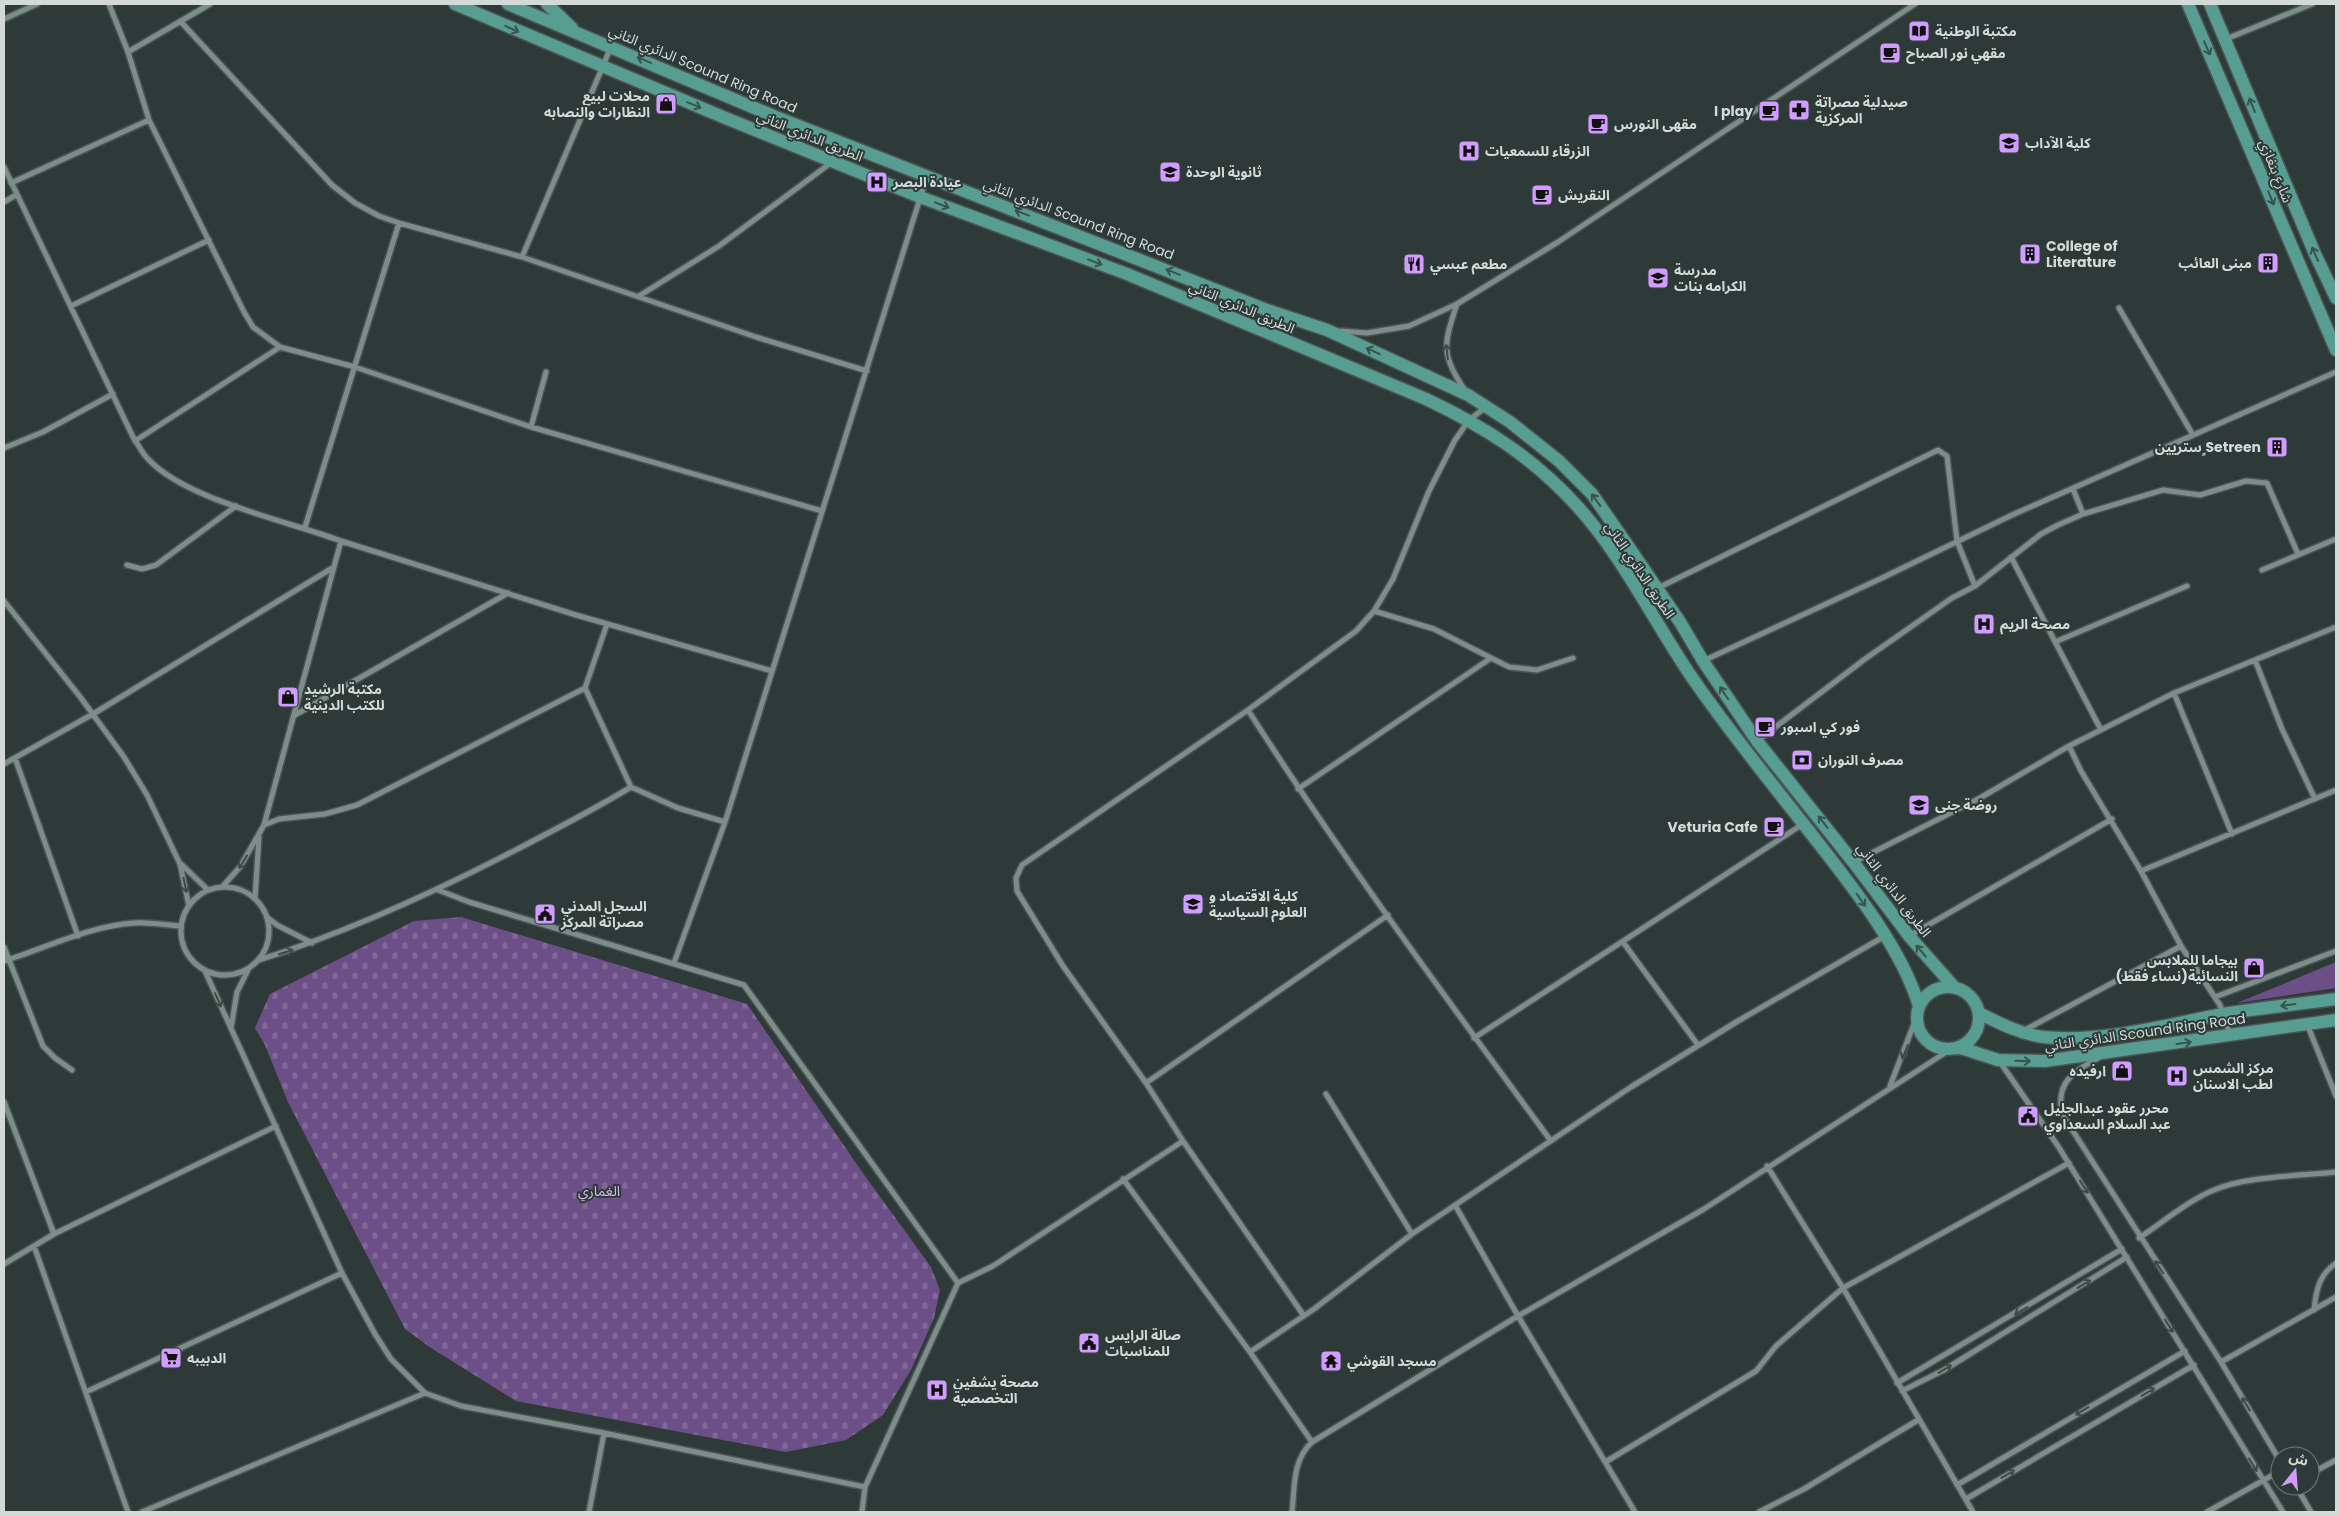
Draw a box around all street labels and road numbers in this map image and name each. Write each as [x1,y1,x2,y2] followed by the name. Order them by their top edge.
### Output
[605,20,800,119] street label: الدائري الثاني Scound Ring Road
[753,106,866,168] street label: الطريق الدائري الثاني
[2253,136,2298,206] street label: شارع بنغازي
[980,173,1177,266] street label: الدائري الثاني Scound Ring Road
[1186,276,1298,339] street label: الطريق الدائري الثاني
[1599,518,1680,623] street label: الطريق الدائري الثاني
[1851,839,1936,942] street label: الطريق الدائري الثاني
[2043,1008,2247,1057] street label: الدائري الثاني Scound Ring Road

